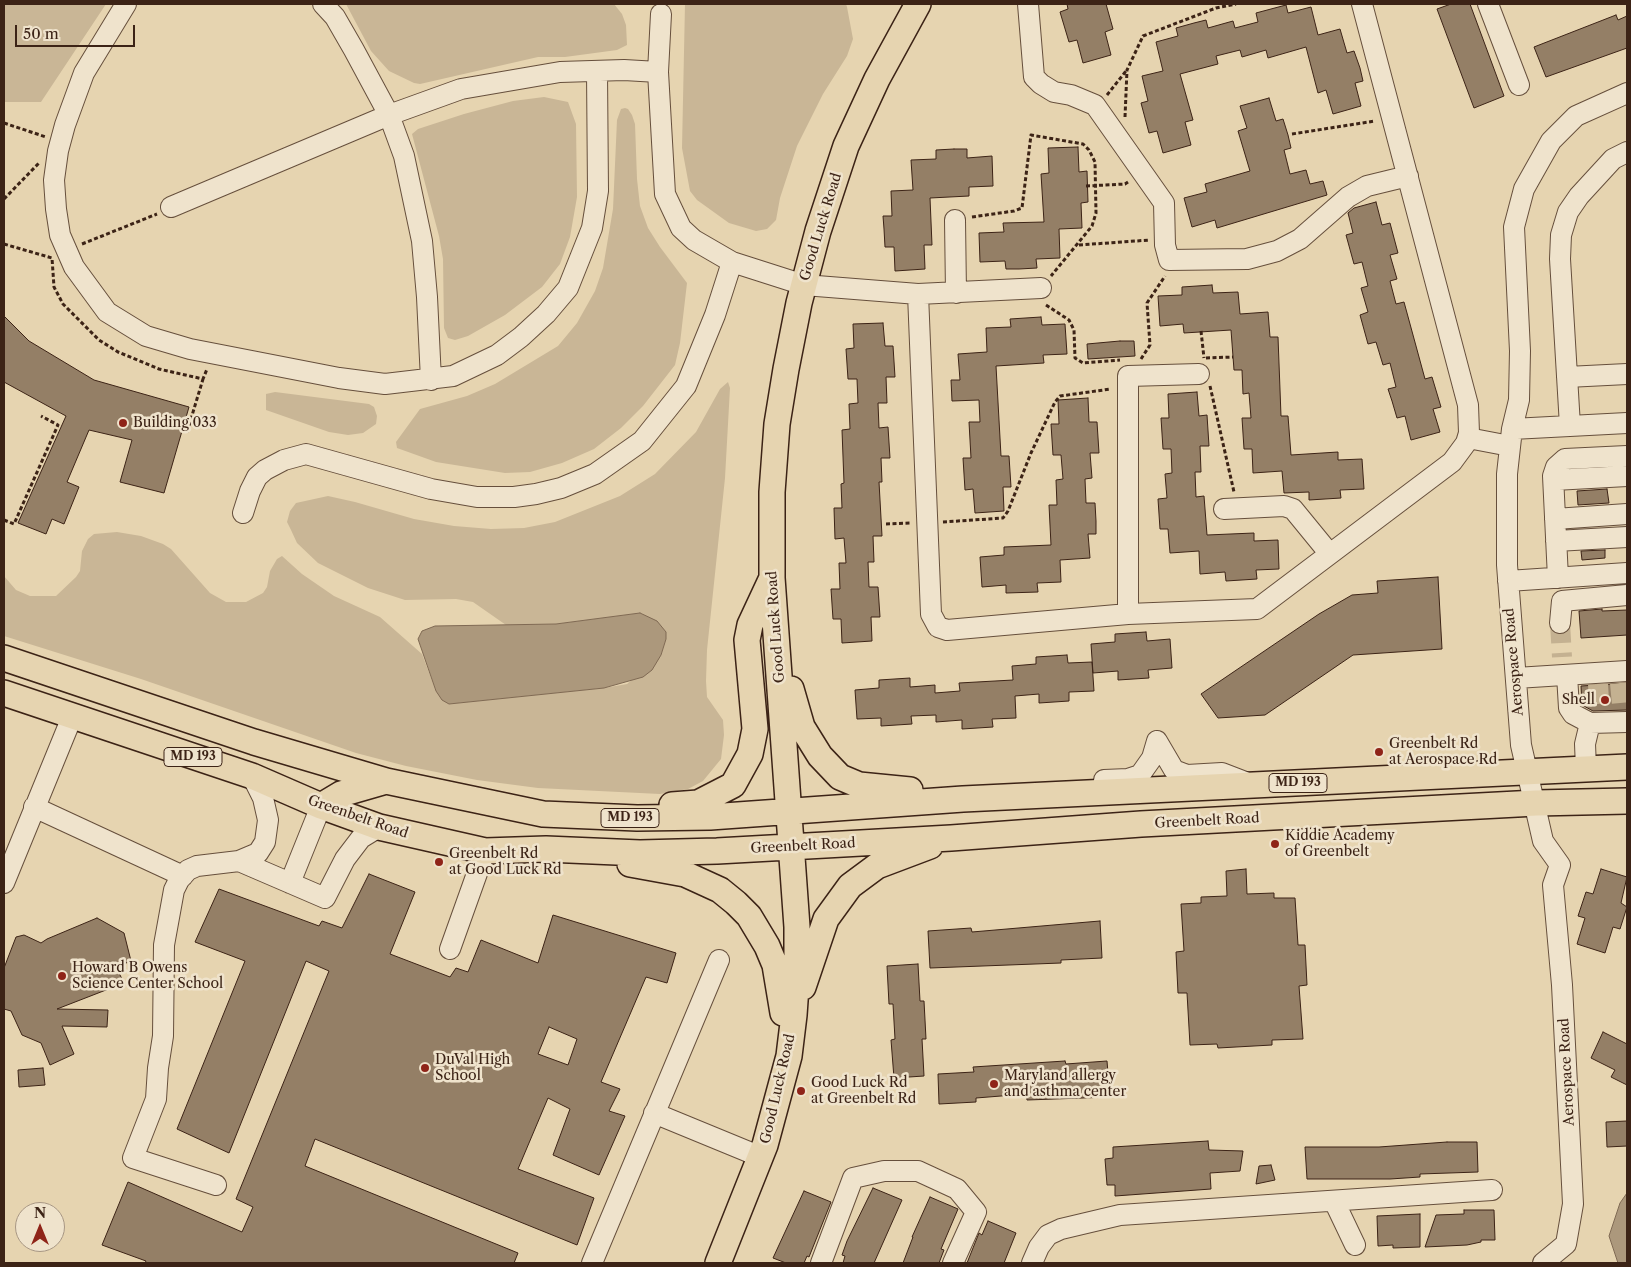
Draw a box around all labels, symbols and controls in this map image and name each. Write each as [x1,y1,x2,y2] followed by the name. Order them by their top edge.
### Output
[18,15,138,47] scale bar
[23,24,59,43] text: 50 m
[797,171,845,283] street label: Good Luck Road
[133,415,217,431] place label: Building 033
[117,417,129,429] marker: Building 033
[764,570,788,684] street label: Good Luck Road
[1501,607,1527,717] street label: Aerospace Road
[1562,692,1595,708] place label: Shell
[1599,694,1611,706] marker: Shell
[1389,736,1497,769] place label: Greenbelt Rd at Aerospace Rd
[1373,746,1385,758] marker: Greenbelt Rd at Aerospace Rd
[164,748,222,766] road number: MD 193
[1269,774,1327,792] road number: MD 193
[306,792,410,842] street label: Greenbelt Road
[601,808,659,828] road number: MD 193
[1154,810,1260,832] street label: Greenbelt Road
[1285,828,1395,860] place label: Kiddie Academy of Greenbelt
[750,835,856,857] street label: Greenbelt Road
[1269,838,1281,850] marker: Kiddie Academy of Greenbelt
[449,846,561,879] place label: Greenbelt Rd at Good Luck Rd
[433,856,445,868] marker: Greenbelt Rd at Good Luck Rd
[72,960,223,992] place label: Howard B Owens Science Center School
[56,970,68,982] marker: Howard B Owens Science Center School
[1556,1018,1578,1126] street label: Aerospace Road
[757,1032,799,1146] street label: Good Luck Road
[435,1052,510,1084] place label: DuVal High School
[419,1062,431,1074] marker: DuVal High School
[1004,1068,1126,1100] place label: Maryland allergy and asthma center
[811,1075,916,1108] place label: Good Luck Rd at Greenbelt Rd
[988,1078,1000,1090] marker: Maryland allergy and asthma center
[795,1085,807,1097] marker: Good Luck Rd at Greenbelt Rd
[15,1202,65,1252] north arrow
[34,1204,46,1222] text: N

